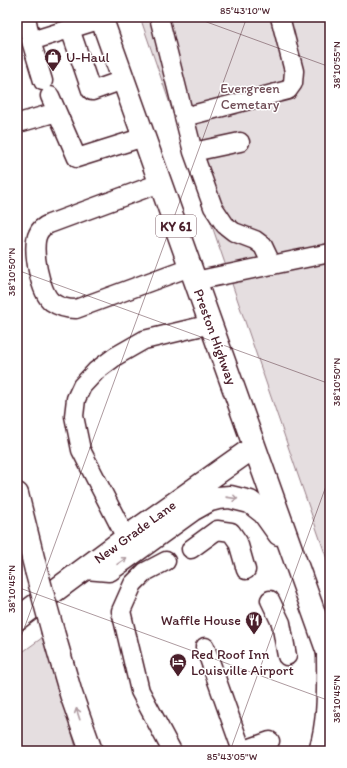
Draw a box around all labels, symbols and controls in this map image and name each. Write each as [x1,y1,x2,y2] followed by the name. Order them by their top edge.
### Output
[220,4,270,17] text: 85°43'10"W
[330,41,343,89] text: 38°10'55"N
[43,47,63,72] shop icon: U-Haul
[66,49,110,66] place label: U-Haul
[220,80,280,113] park label: Evergreen Cemetary
[156,215,196,237] road number: KY 61
[5,248,18,296] text: 38°10'50"N
[190,287,240,388] street label: Preston Highway
[330,358,343,406] text: 38°10'50"N
[225,494,238,502] one-way arrow
[91,496,180,567] street label: New Grade Lane
[116,557,127,565] one-way arrow
[5,565,18,613] text: 38°10'45"N
[244,610,264,635] restaurant icon: Waffle House
[161,612,241,629] place label: Waffle House
[191,646,294,679] place label: Red Roof Inn Louisville Airport
[168,652,188,677] hotel icon: Red Roof Inn Louisville Airport
[330,675,343,723] text: 38°10'45"N
[74,708,81,721] one-way arrow
[207,750,258,763] text: 85°43'05"W

